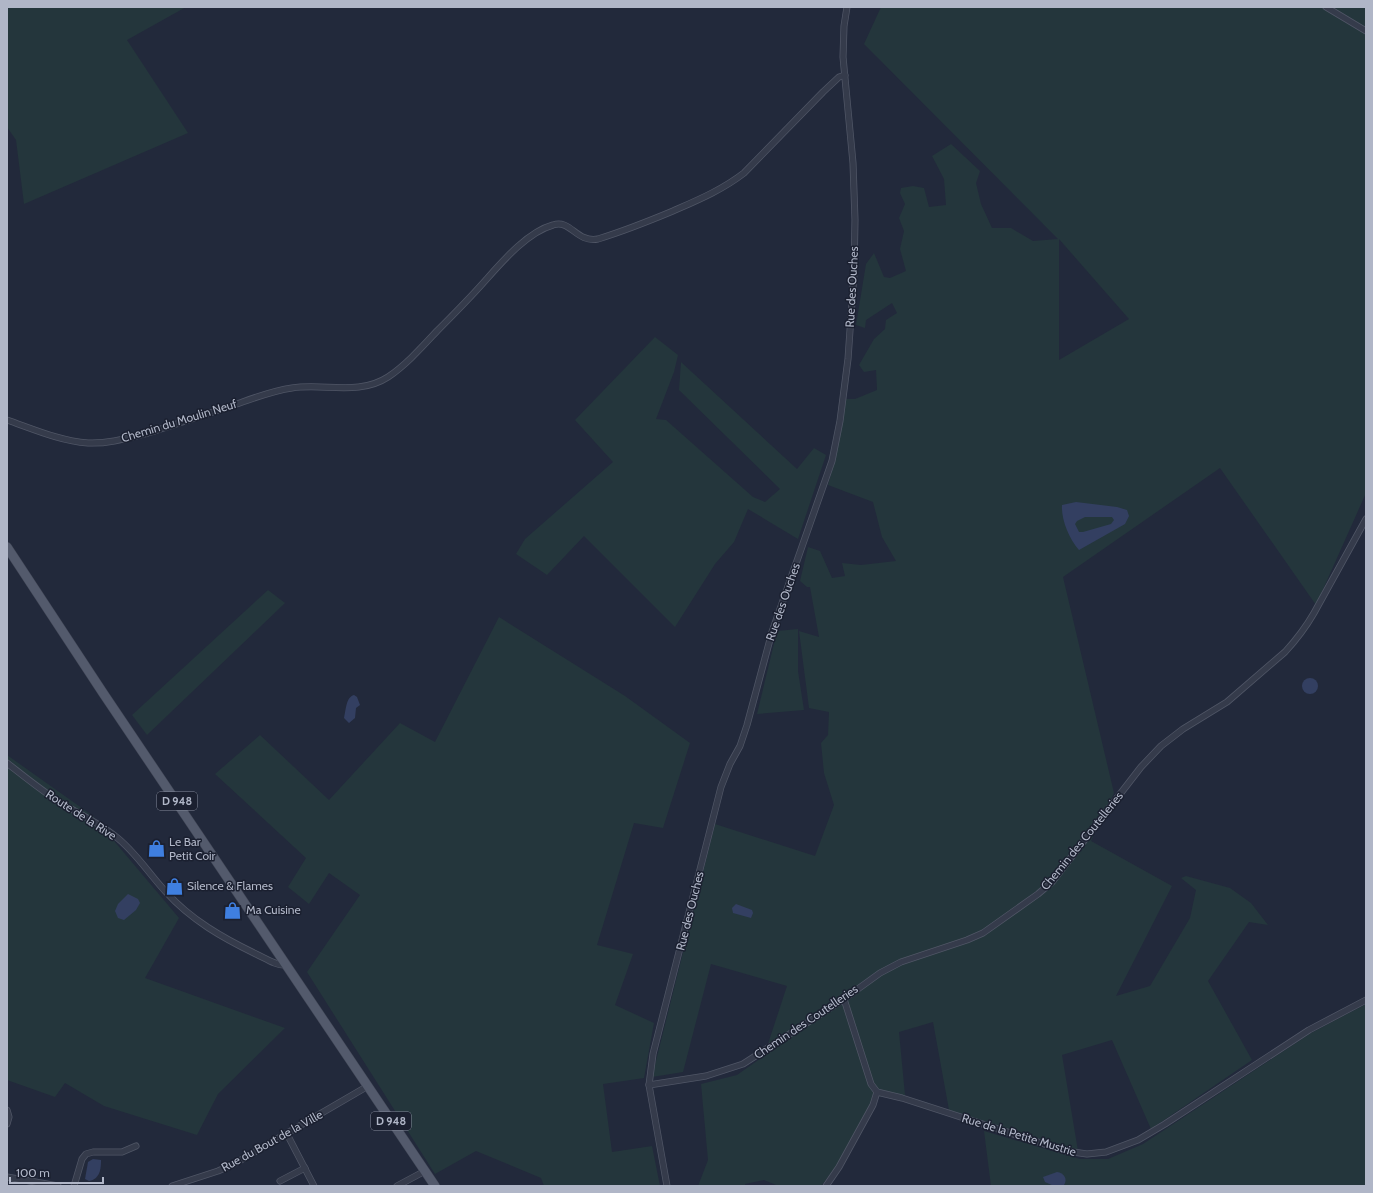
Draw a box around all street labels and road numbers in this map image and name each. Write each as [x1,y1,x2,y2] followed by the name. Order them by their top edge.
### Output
[842,246,861,328] street label: Rue des Ouches
[119,396,239,445] street label: Chemin du Moulin Neuf
[762,561,803,643] street label: Rue des Ouches
[43,786,119,843] street label: Route de la Rive
[1037,788,1126,893] street label: Chemin des Coutelleries
[157,792,197,810] road number: D 948
[672,870,707,952] street label: Rue des Ouches
[751,981,861,1062] street label: Chemin des Coutelleries
[218,1106,325,1175] street label: Rue du Bout de la Ville
[960,1110,1078,1159] street label: Rue de la Petite Mustrie
[371,1112,411,1130] road number: D 948

